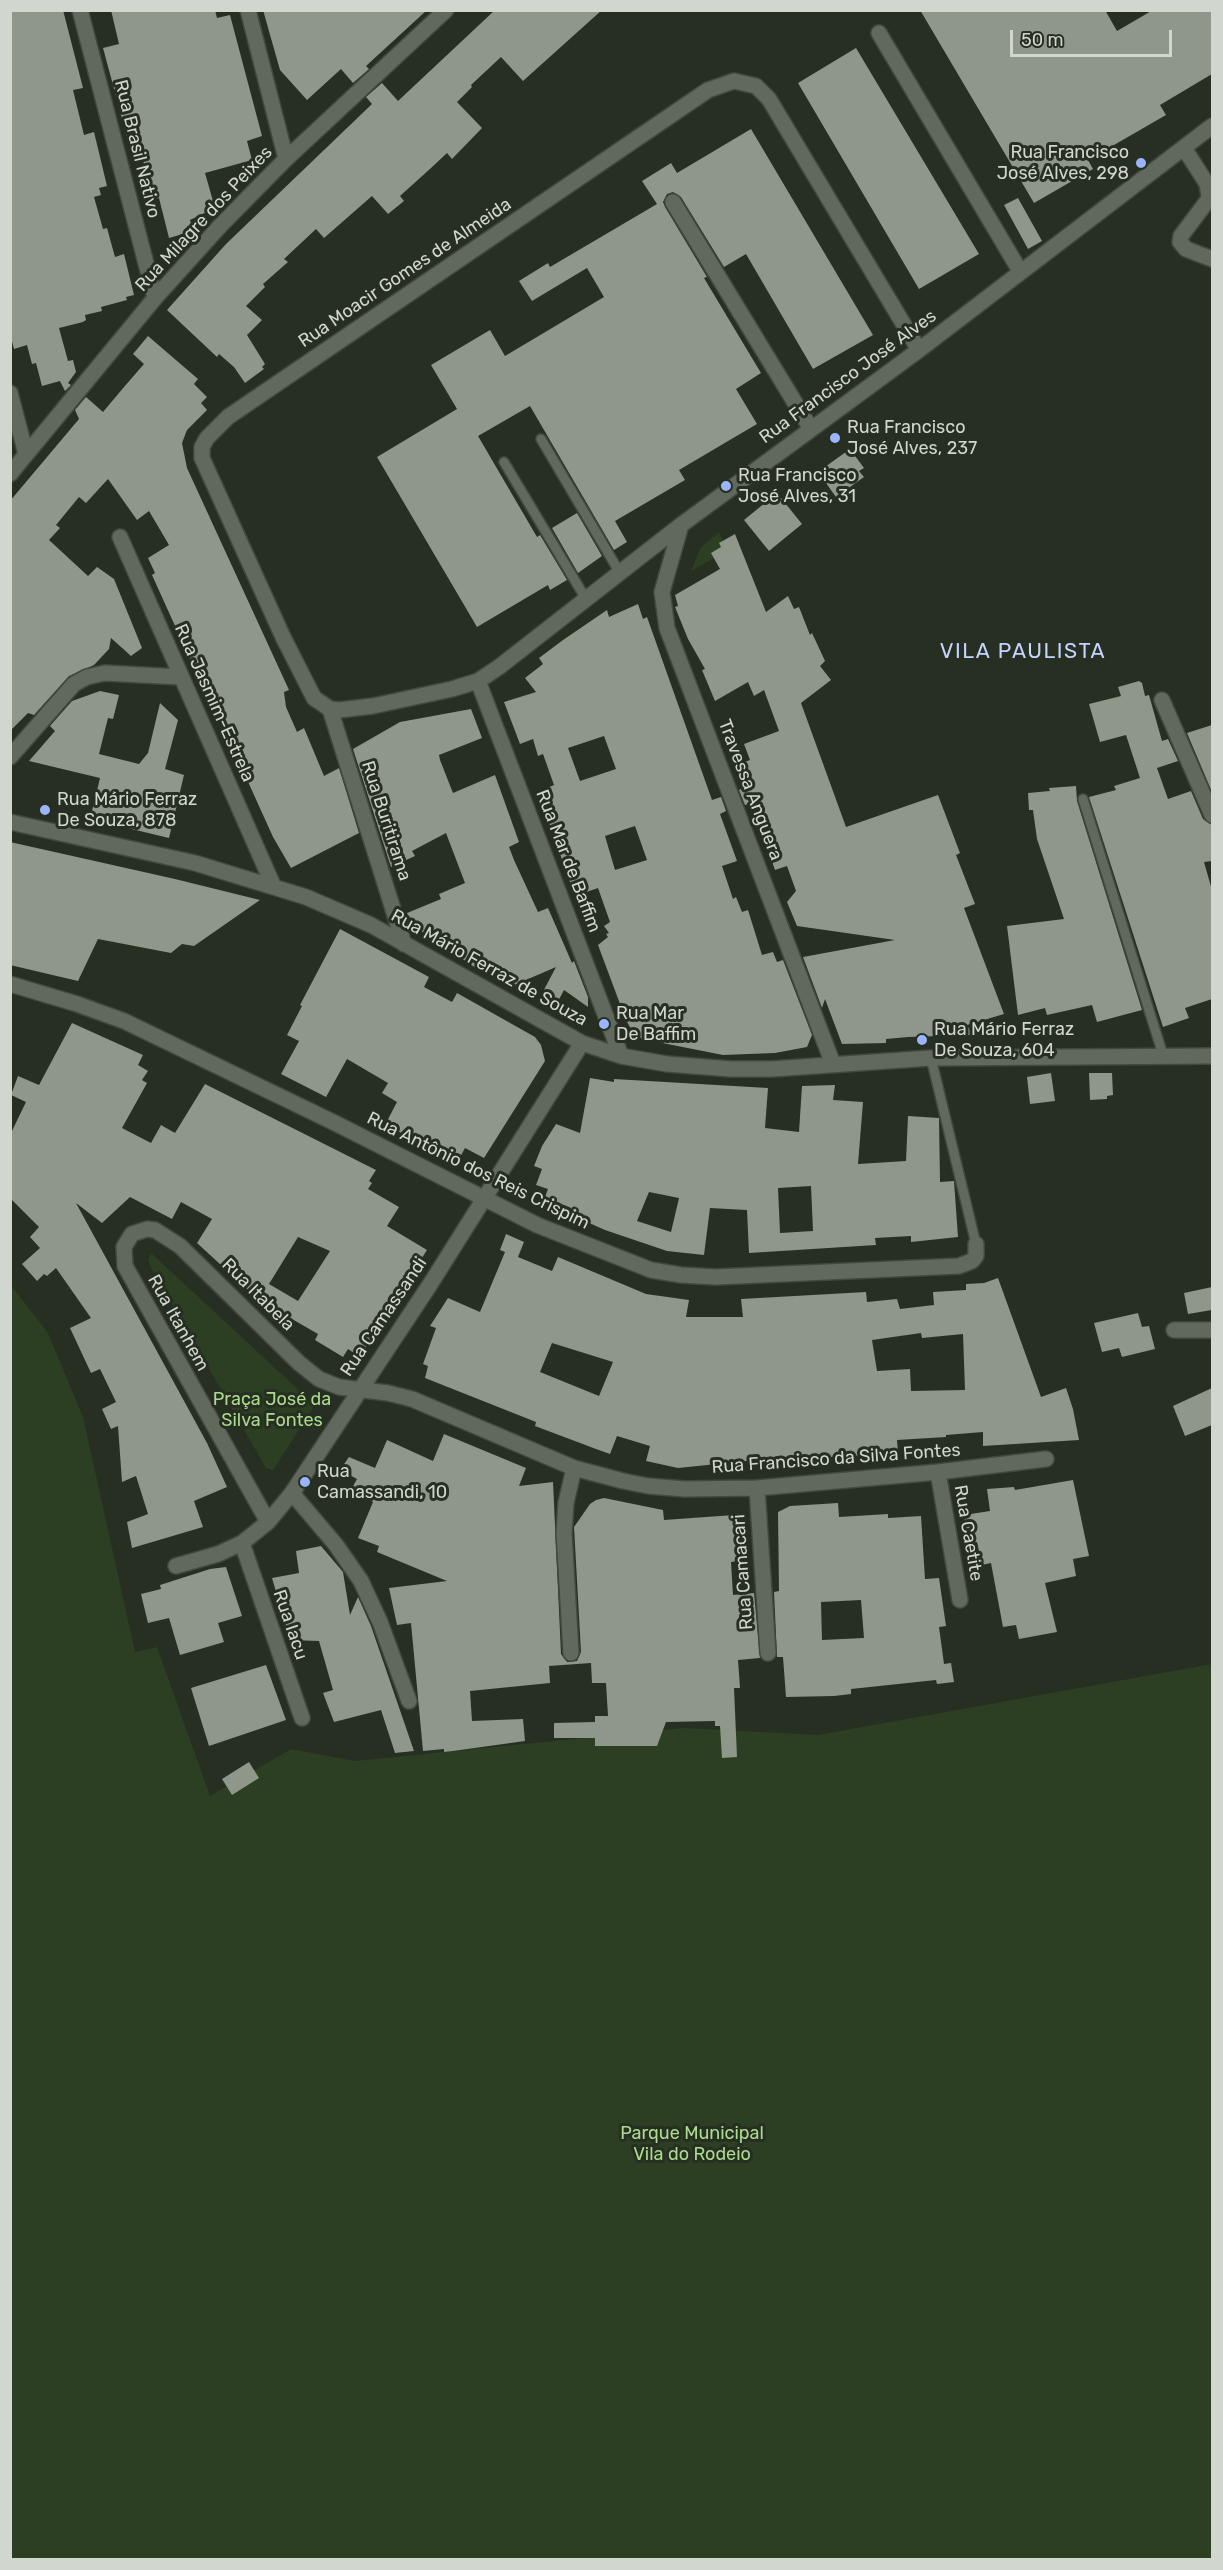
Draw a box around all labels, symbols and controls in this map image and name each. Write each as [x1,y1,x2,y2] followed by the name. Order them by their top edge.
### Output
[1013,18,1175,56] scale bar
[1021,29,1064,51] text: 50 m
[109,78,165,220] street label: Rua Brasil Nativo
[131,142,277,296] street label: Rua Milagre dos Peixes
[997,142,1129,184] place label: Rua Francisco José Alves, 298
[1134,156,1148,170] marker: Rua Francisco José Alves, 298
[294,194,516,352] street label: Rua Moacir Gomes de Almeida
[755,305,941,449] street label: Rua Francisco José Alves
[847,417,977,460] place label: Rua Francisco José Alves, 237
[828,431,842,445] marker: Rua Francisco José Alves, 237
[738,465,857,508] place label: Rua Francisco José Alves, 31
[719,479,733,493] marker: Rua Francisco José Alves, 31
[169,621,259,785] street label: Rua Jasmim-Estrela
[940,639,1106,665] district label: VILA PAULISTA
[713,717,787,863] street label: Travessa Anguera
[356,758,416,884] street label: Rua Buritirama
[531,787,605,935] street label: Rua Mar de Baffim
[57,789,197,832] place label: Rua Mário Ferraz De Souza, 878
[38,803,52,817] marker: Rua Mário Ferraz De Souza, 878
[387,905,591,1031] street label: Rua Mário Ferraz de Souza
[616,1003,696,1046] place label: Rua Mar De Baffim
[597,1017,611,1031] marker: Rua Mar De Baffim
[934,1019,1074,1062] place label: Rua Mário Ferraz De Souza, 604
[915,1033,929,1047] marker: Rua Mário Ferraz De Souza, 604
[363,1108,593,1234] street label: Rua Antônio dos Reis Crispim
[336,1253,432,1381] street label: Rua Camassandi
[217,1254,299,1336] street label: Rua Itabela
[143,1271,213,1375] street label: Rua Itanhem
[213,1389,331,1432] park label: Praça José da Silva Fontes
[711,1440,961,1478] street label: Rua Francisco da Silva Fontes
[317,1461,447,1504] place label: Rua Camassandi, 10
[298,1475,312,1489] marker: Rua Camassandi, 10
[949,1483,987,1583] street label: Rua Caetite
[728,1513,758,1631] street label: Rua Camacari
[268,1587,312,1663] street label: Rua Iacu
[620,2123,764,2166] park label: Parque Municipal Vila do Rodeio

